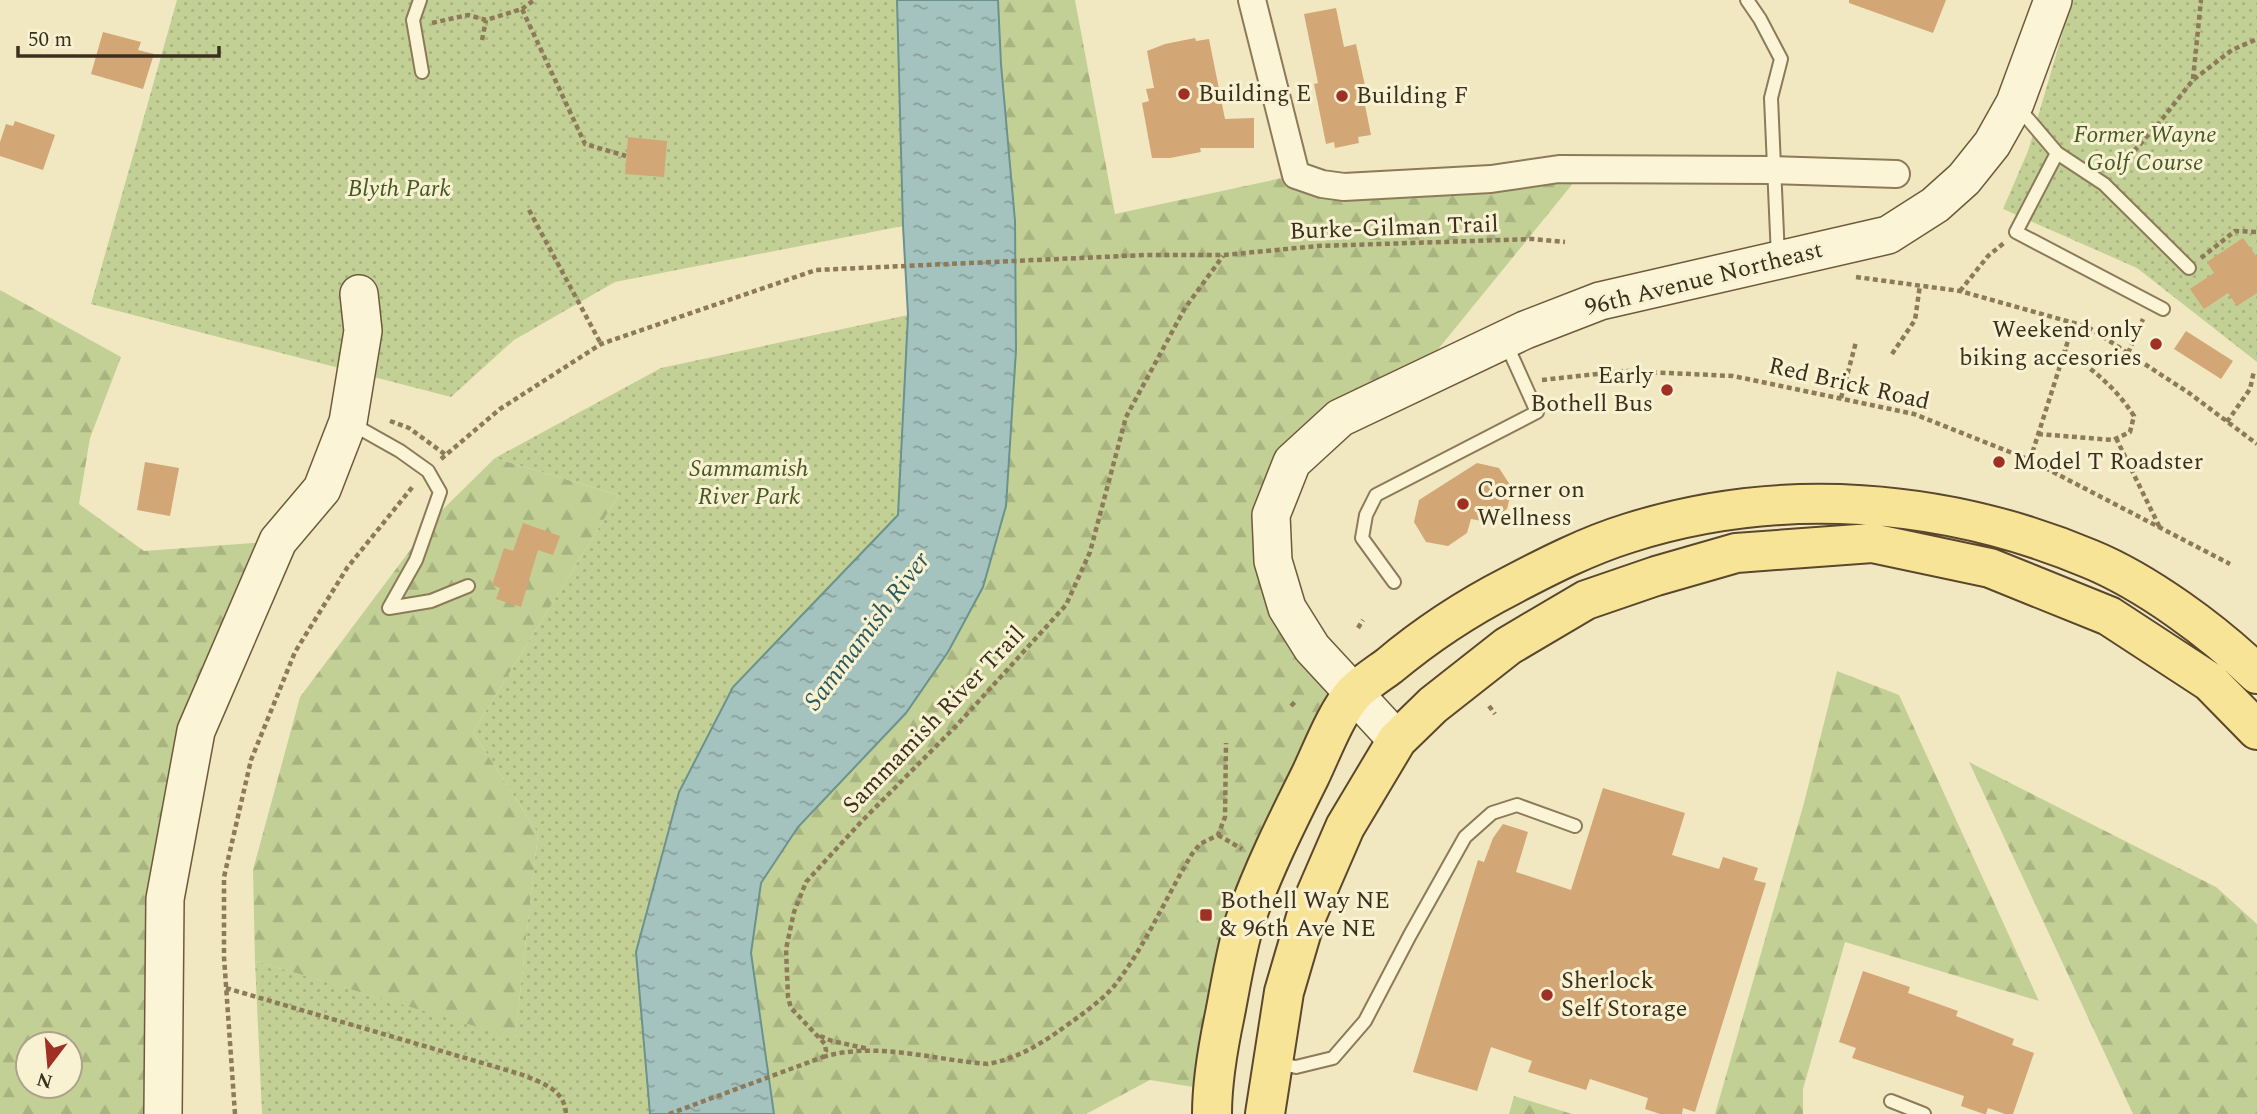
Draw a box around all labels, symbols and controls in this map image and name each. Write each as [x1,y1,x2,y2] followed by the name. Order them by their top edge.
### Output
[18,14,219,58] scale bar
[28,24,72,56] text: 50 m
[1198,76,1311,112] place label: Building E
[1356,78,1468,114] place label: Building F
[1176,86,1192,102] marker: Building E
[1334,88,1350,104] marker: Building F
[2073,117,2217,181] park label: Former Wayne Golf Course
[347,171,451,207] park label: Blyth Park
[1289,206,1499,250] street label: Burke-Gilman Trail
[1581,232,1827,326] street label: 96th Avenue Northeast
[1959,312,2143,376] place label: Weekend only biking accesories
[2148,336,2164,352] marker: Weekend only biking accesories
[1765,348,1933,420] street label: Red Brick Road
[1530,358,1654,422] place label: Early Bothell Bus
[1659,382,1675,398] marker: Early Bothell Bus
[2013,444,2203,480] place label: Model T Roadster
[689,451,809,515] park label: Sammamish River Park
[1991,454,2007,470] marker: Model T Roadster
[1477,472,1585,536] place label: Corner on Wellness
[1455,496,1471,512] marker: Corner on Wellness
[794,542,941,719] water label: Sammamish River
[834,618,1034,822] street label: Sammamish River Trail
[1220,883,1390,947] place label: Bothell Way NE & 96th Ave NE
[1198,907,1214,923] marker: Bothell Way NE & 96th Ave NE
[1561,963,1687,1027] place label: Sherlock Self Storage
[1539,987,1555,1003] marker: Sherlock Self Storage
[14,1030,84,1100] north arrow
[33,1064,56,1096] text: N

